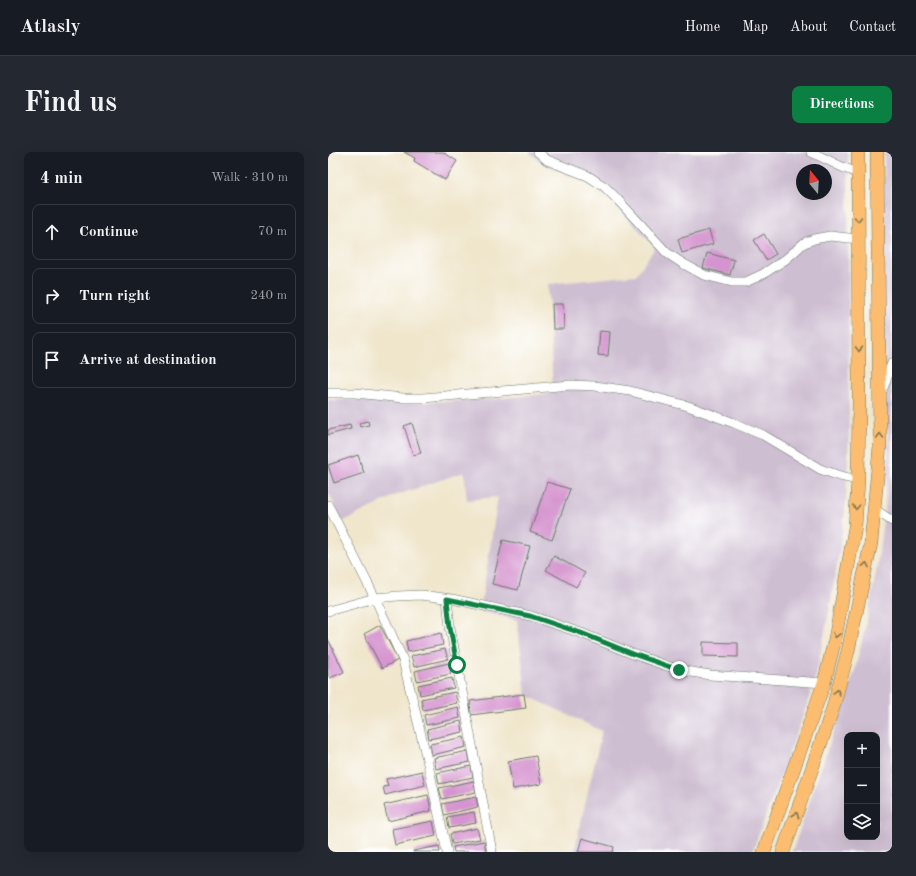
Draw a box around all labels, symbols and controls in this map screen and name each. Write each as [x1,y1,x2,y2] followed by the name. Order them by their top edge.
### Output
[20,18,81,37] text: Atlasly
[685,20,720,34] text: Home
[742,20,768,34] text: Map
[790,20,827,34] text: About
[849,20,896,34] text: Contact
[792,86,892,123] button: Directions
[24,90,117,118] text: Find us
[796,164,832,200] north arrow
[40,170,83,187] text: 4 min
[211,171,288,184] text: Walk · 310 m
[854,216,863,222] one-way arrow
[41,221,63,243] icon: ahead
[79,225,138,240] text: Continue
[258,225,287,238] text: 70 m
[41,285,63,307] icon: right
[79,289,150,304] text: Turn right
[250,289,287,302] text: 240 m
[855,346,863,352] one-way arrow
[41,349,63,371] icon: arrive
[79,353,217,368] text: Arrive at destination
[876,433,884,439] one-way arrow
[852,504,861,510] one-way arrow
[862,562,870,569] one-way arrow
[832,632,840,638] one-way arrow
[448,656,466,674] route start
[670,661,688,679] route end
[832,689,841,696] one-way arrow
[844,732,880,840] map controls
[844,732,880,768] button: +
[844,768,880,804] button: −
[844,804,880,840] button: layers
[791,812,799,819] one-way arrow

